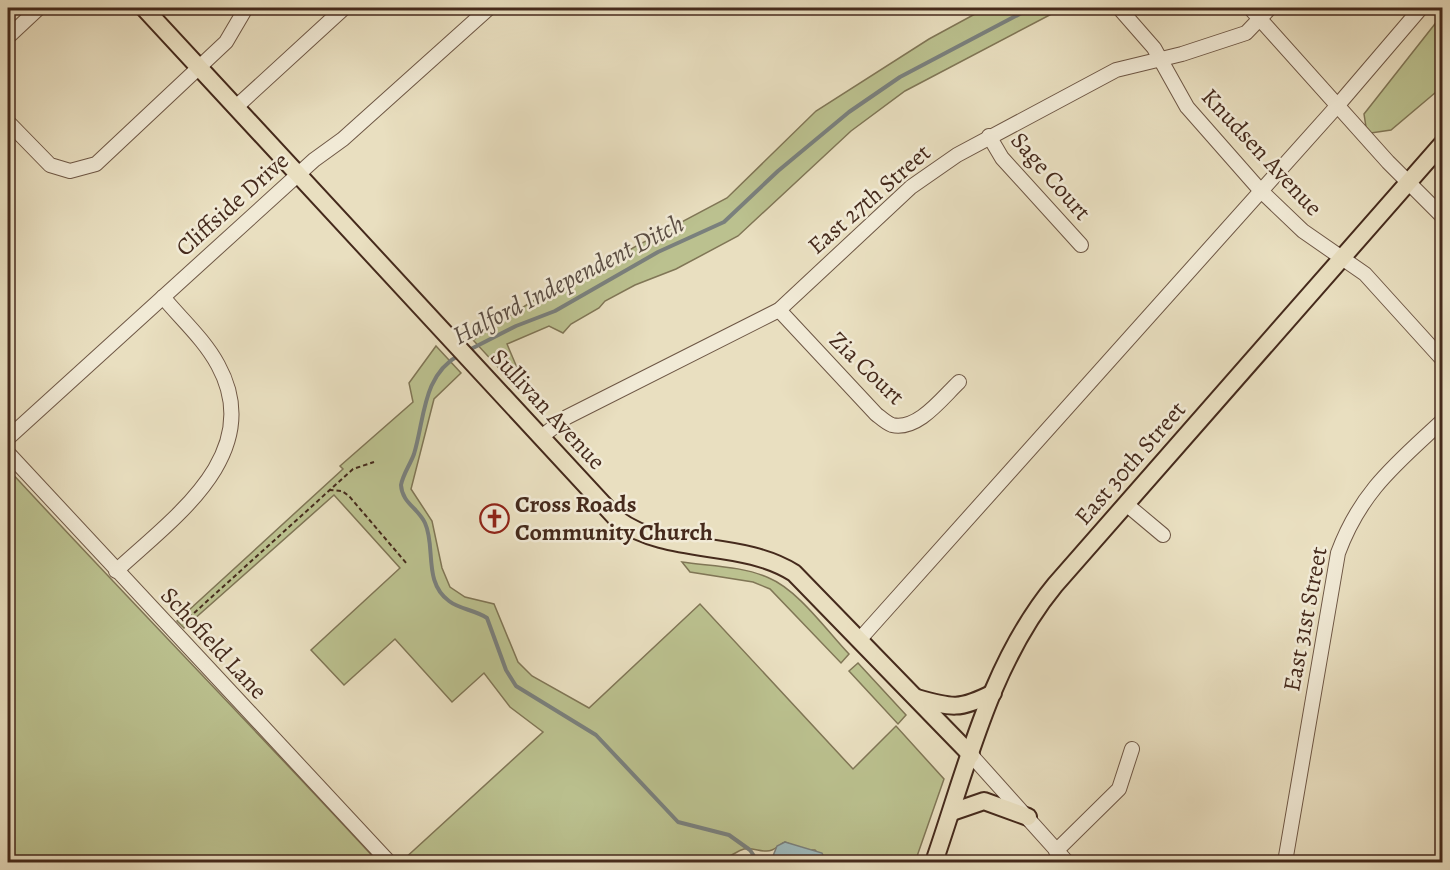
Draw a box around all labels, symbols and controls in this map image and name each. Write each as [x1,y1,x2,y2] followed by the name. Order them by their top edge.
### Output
[1194,81,1330,223] street label: Knudsen Avenue
[1004,125,1098,227] street label: Sage Court
[801,137,937,261] street label: East 27th Street
[169,145,295,263] street label: Cliffside Drive
[447,206,690,353] water label: Halford Independent Ditch
[822,324,912,412] street label: Zia Court
[483,341,613,477] street label: Sullivan Avenue
[1067,394,1193,532] street label: East 30th Street
[515,488,713,548] place label: Cross Roads Community Church
[478,502,510,534] church icon: Cross Roads Community Church
[1275,544,1335,694] street label: East 31st Street
[154,580,274,706] street label: Schofield Lane

